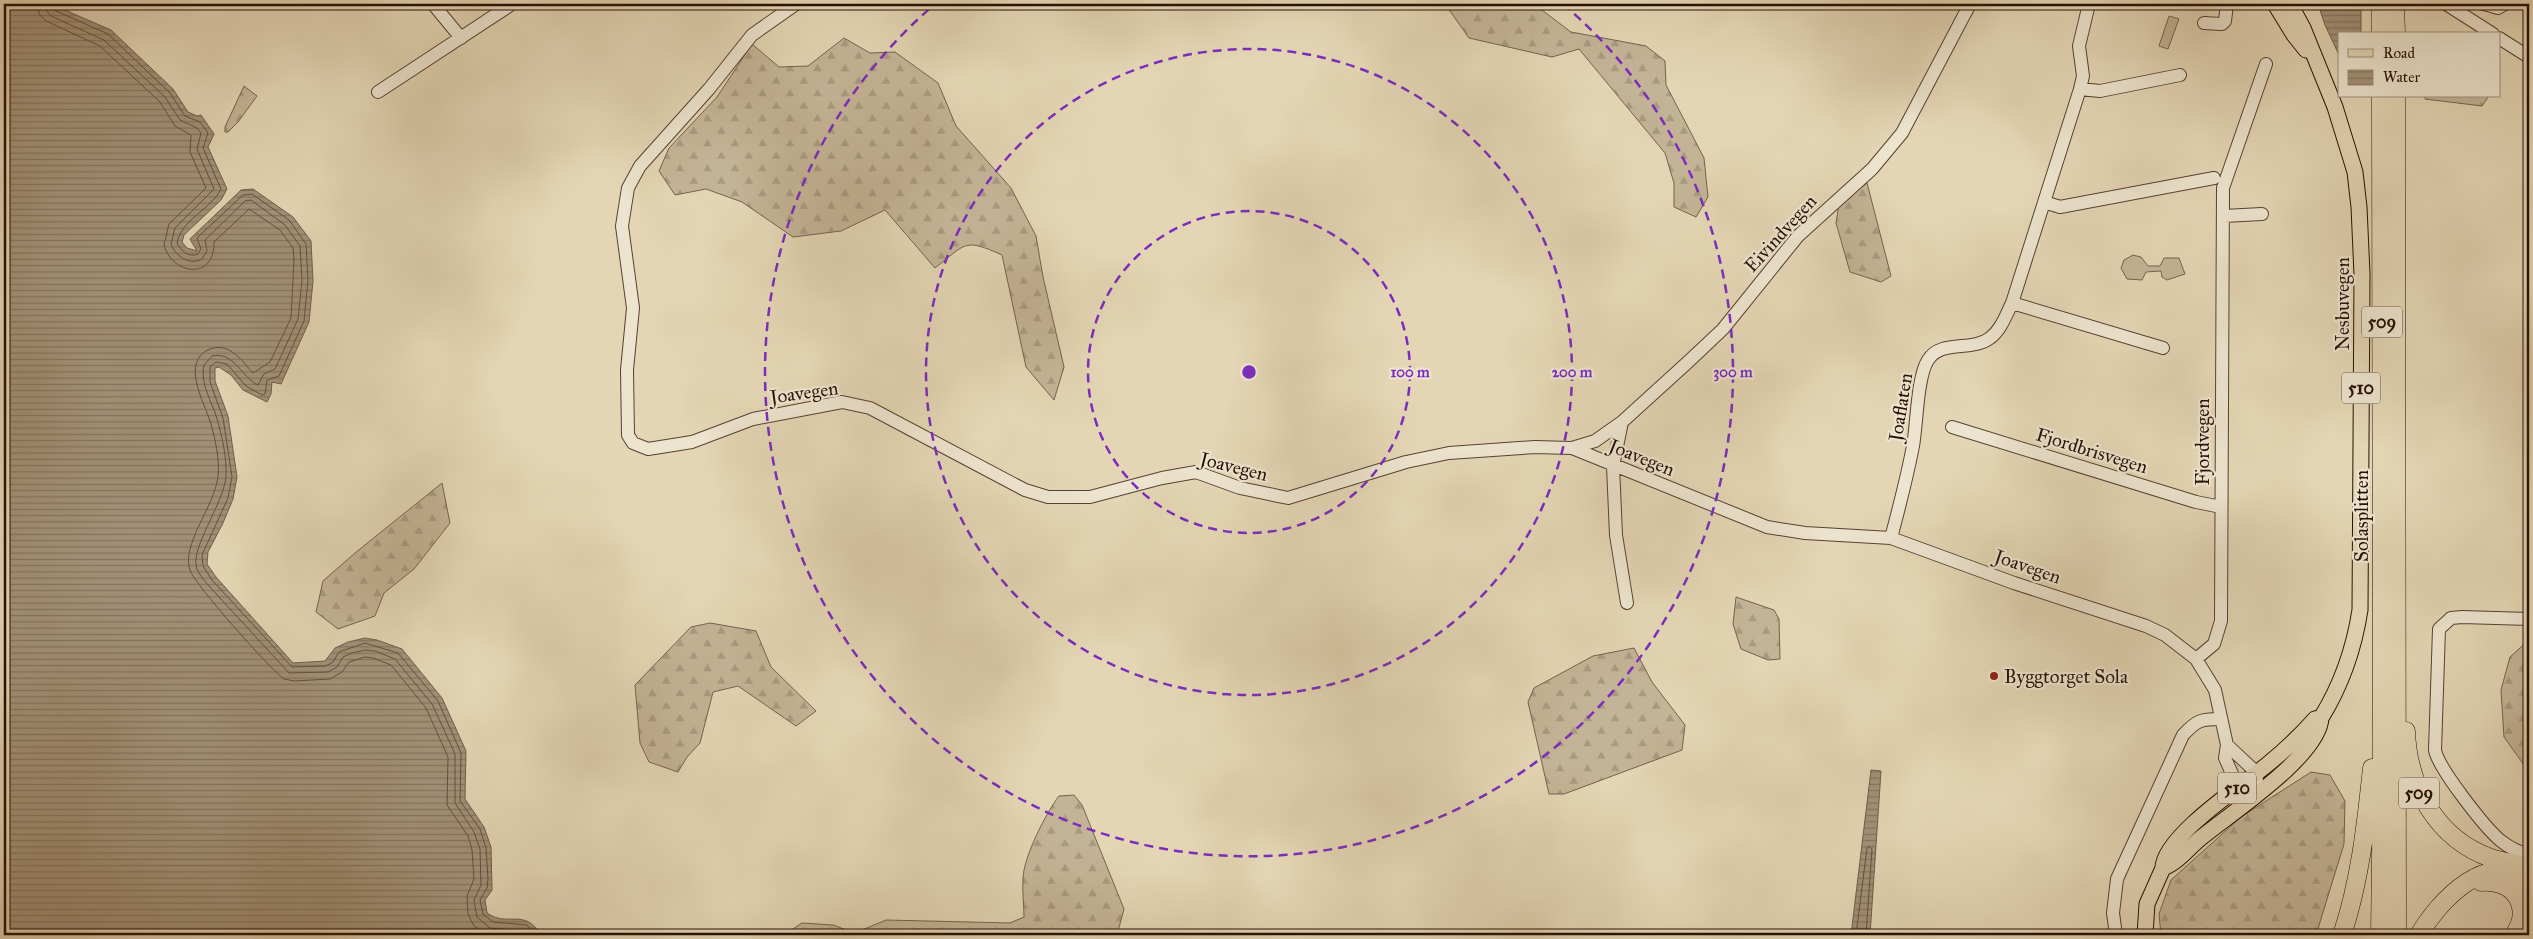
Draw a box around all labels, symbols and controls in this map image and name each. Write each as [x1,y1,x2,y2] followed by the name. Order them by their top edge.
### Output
[2338,32,2500,98] legend
[2383,44,2415,62] text: Road
[2383,68,2420,86] text: Water
[1739,190,1822,278] street label: Eivindvegen
[2331,257,2355,351] street label: Nesbuvegen
[2362,306,2402,338] road number: 509
[1240,363,1258,381] centre of rings
[1390,363,1430,381] text: 100 m
[1552,363,1593,381] text: 200 m
[1713,363,1753,382] text: 300 m
[1883,371,1918,445] street label: Joaflaten
[2342,372,2380,403] road number: 510
[766,376,840,410] street label: Joavegen
[2191,398,2215,486] street label: Fjordvegen
[2033,423,2150,479] street label: Fjordbrisvegen
[1603,433,1678,482] street label: Joavegen
[1196,447,1270,487] street label: Joavegen
[2350,470,2373,562] street label: Solasplitten
[1989,544,2064,589] street label: Joavegen
[2004,665,2129,689] place label: Byggtorget Sola
[1988,670,2000,682] marker: Byggtorget Sola
[2218,772,2256,804] road number: 510
[2399,778,2439,808] road number: 509

